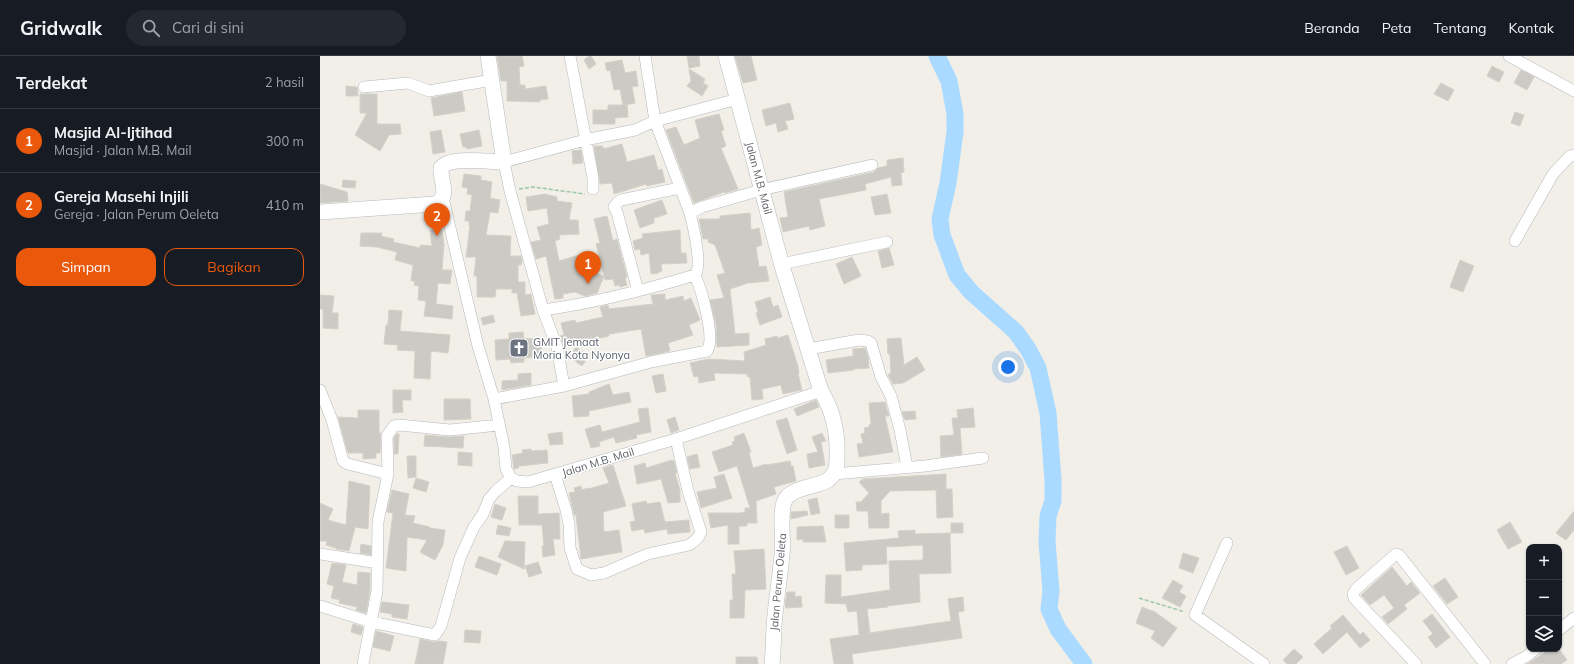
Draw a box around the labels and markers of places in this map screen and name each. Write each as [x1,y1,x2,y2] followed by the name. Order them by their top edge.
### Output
[424,203,450,236] pin: 2
[575,251,601,284] pin: 1
[533,335,630,362] place label: GMIT Jemaat Moria Kota Nyonya
[508,337,530,359] church icon: GMIT Jemaat Moria Kota Nyonya

